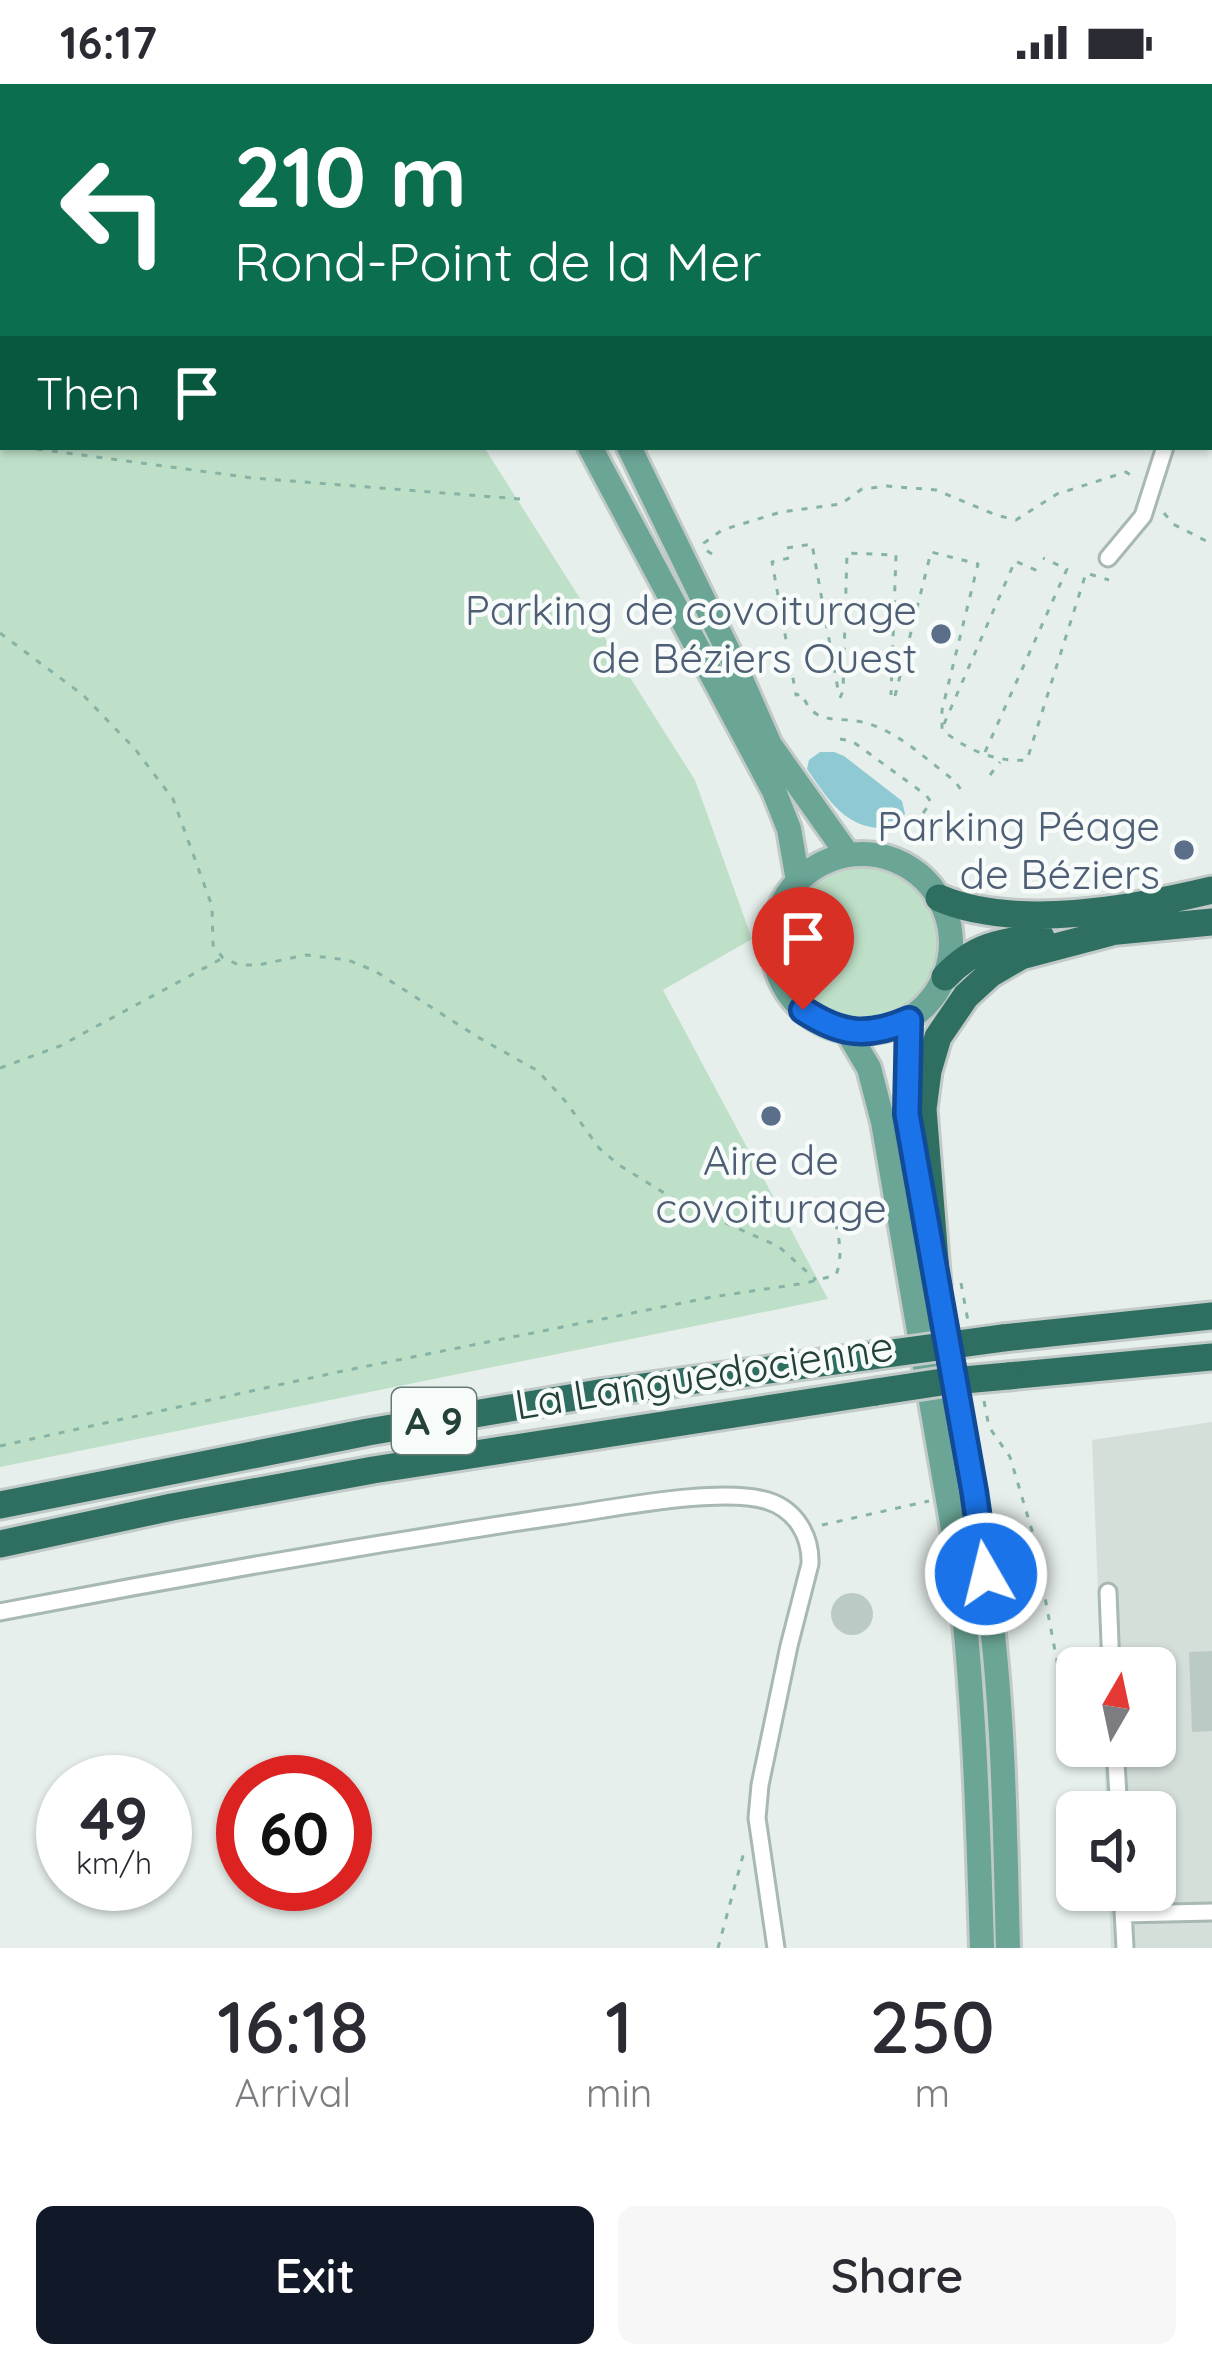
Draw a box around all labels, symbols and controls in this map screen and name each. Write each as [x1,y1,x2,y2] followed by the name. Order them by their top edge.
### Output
[60,14,157,70] text: 16:17
[234,123,467,228] text: 210 m
[36,132,192,288] icon: left
[234,227,761,295] text: Rond-Point de la Mer
[164,360,230,426] icon: arrive
[36,365,140,421] text: Then
[465,583,917,684] place label: Parking de covoiturage de Béziers Ouest
[928,621,954,647] marker: Parking de covoiturage de Béziers Ouest
[877,799,1160,900] place label: Parking Péage de Béziers
[1171,837,1197,863] marker: Parking Péage de Béziers
[752,887,854,1010] pin
[770,905,836,971] icon: arrive
[758,1103,784,1129] marker: Aire de covoiturage
[655,1133,887,1234] place label: Aire de covoiturage
[511,1318,897,1431] street label: La Languedocienne
[392,1388,476,1454] road number: A 9
[923,1511,1049,1637] position arrow
[1056,1647,1176,1767] north arrow
[1056,1647,1176,1911] map controls
[216,1755,372,1911] speed limit sign: 60
[80,1780,148,1855] text: 49
[1056,1791,1176,1911] button: sound
[76,1844,152,1882] text: km/h
[217,1981,369,2071] text: 16:18
[605,1981,633,2071] text: 1
[870,1981,995,2071] text: 250
[235,2068,351,2117] text: Arrival
[586,2068,652,2117] text: min
[914,2068,950,2117] text: m
[36,2206,594,2344] button: Exit
[618,2206,1176,2344] button: Share

